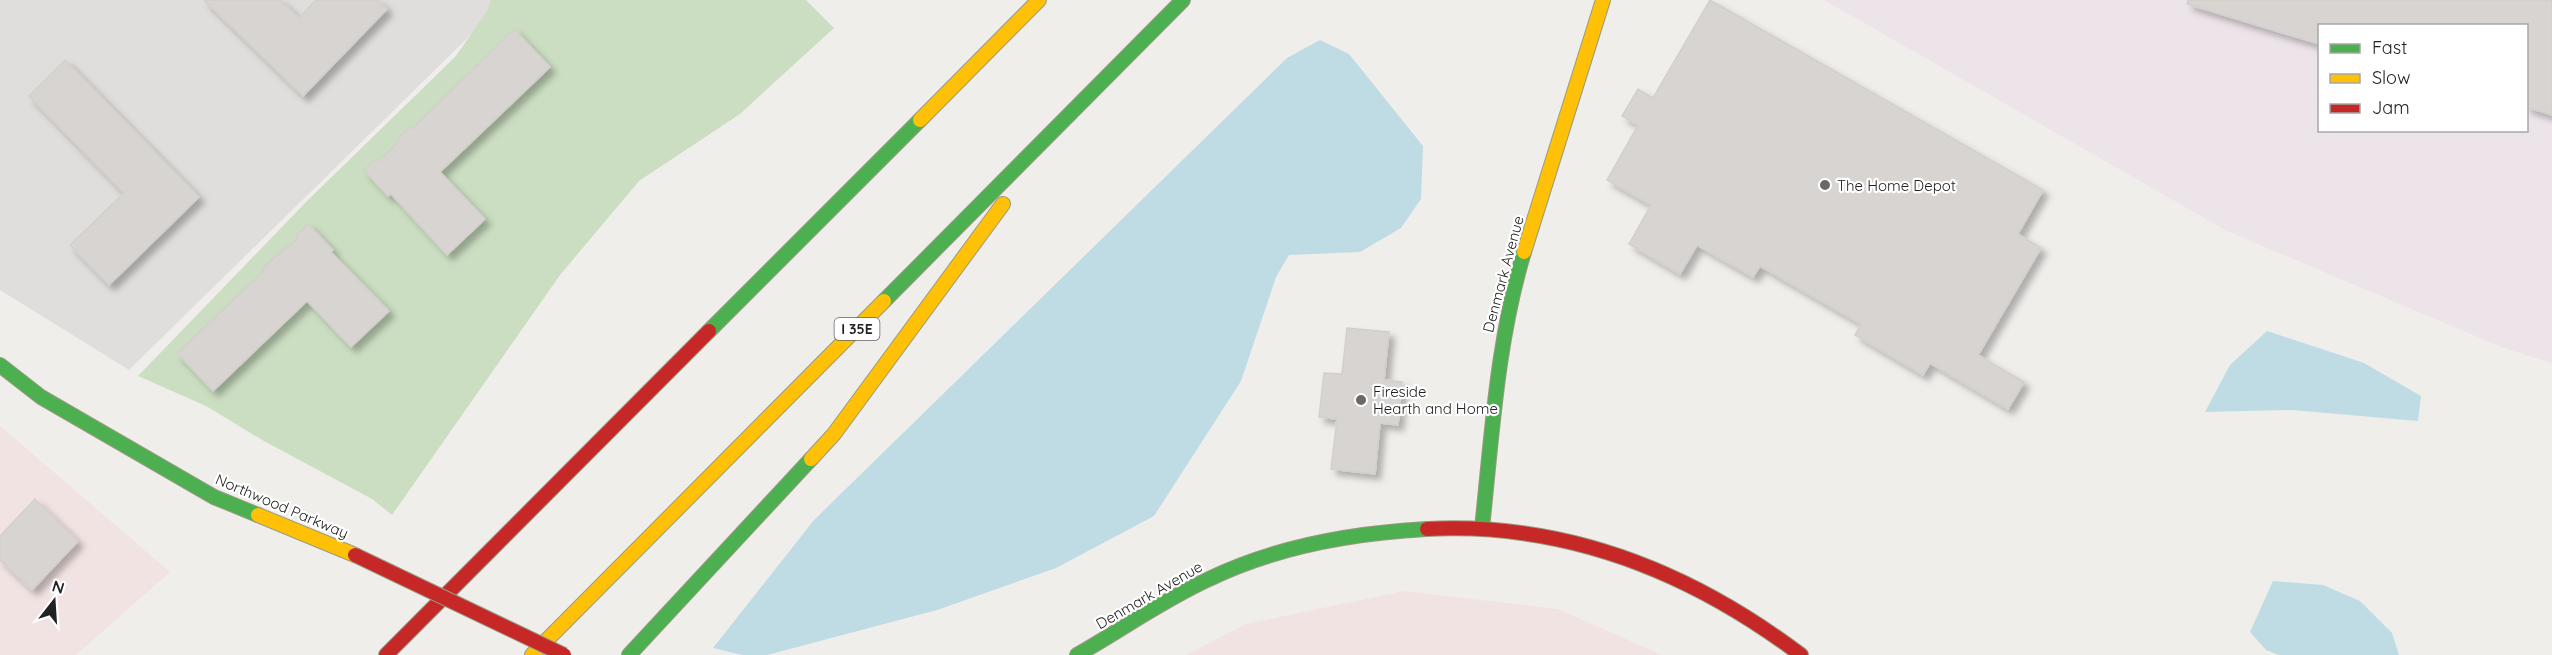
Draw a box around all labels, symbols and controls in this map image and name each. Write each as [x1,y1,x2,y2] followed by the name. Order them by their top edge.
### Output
[2318,24,2528,132] legend
[2372,36,2407,59] text: Fast
[2372,66,2410,89] text: Slow
[2372,96,2410,119] text: Jam
[1837,176,1956,195] place label: The Home Depot
[1818,178,1832,192] marker: The Home Depot
[1478,214,1528,334] street label: Denmark Avenue
[834,318,880,340] road number: I 35E
[1373,382,1498,418] place label: Fireside Hearth and Home
[1354,393,1368,407] marker: Fireside Hearth and Home
[213,469,351,543] street label: Northwood Parkway
[1092,557,1206,633] street label: Denmark Avenue
[24,571,84,631] north arrow
[50,575,67,598] text: N

